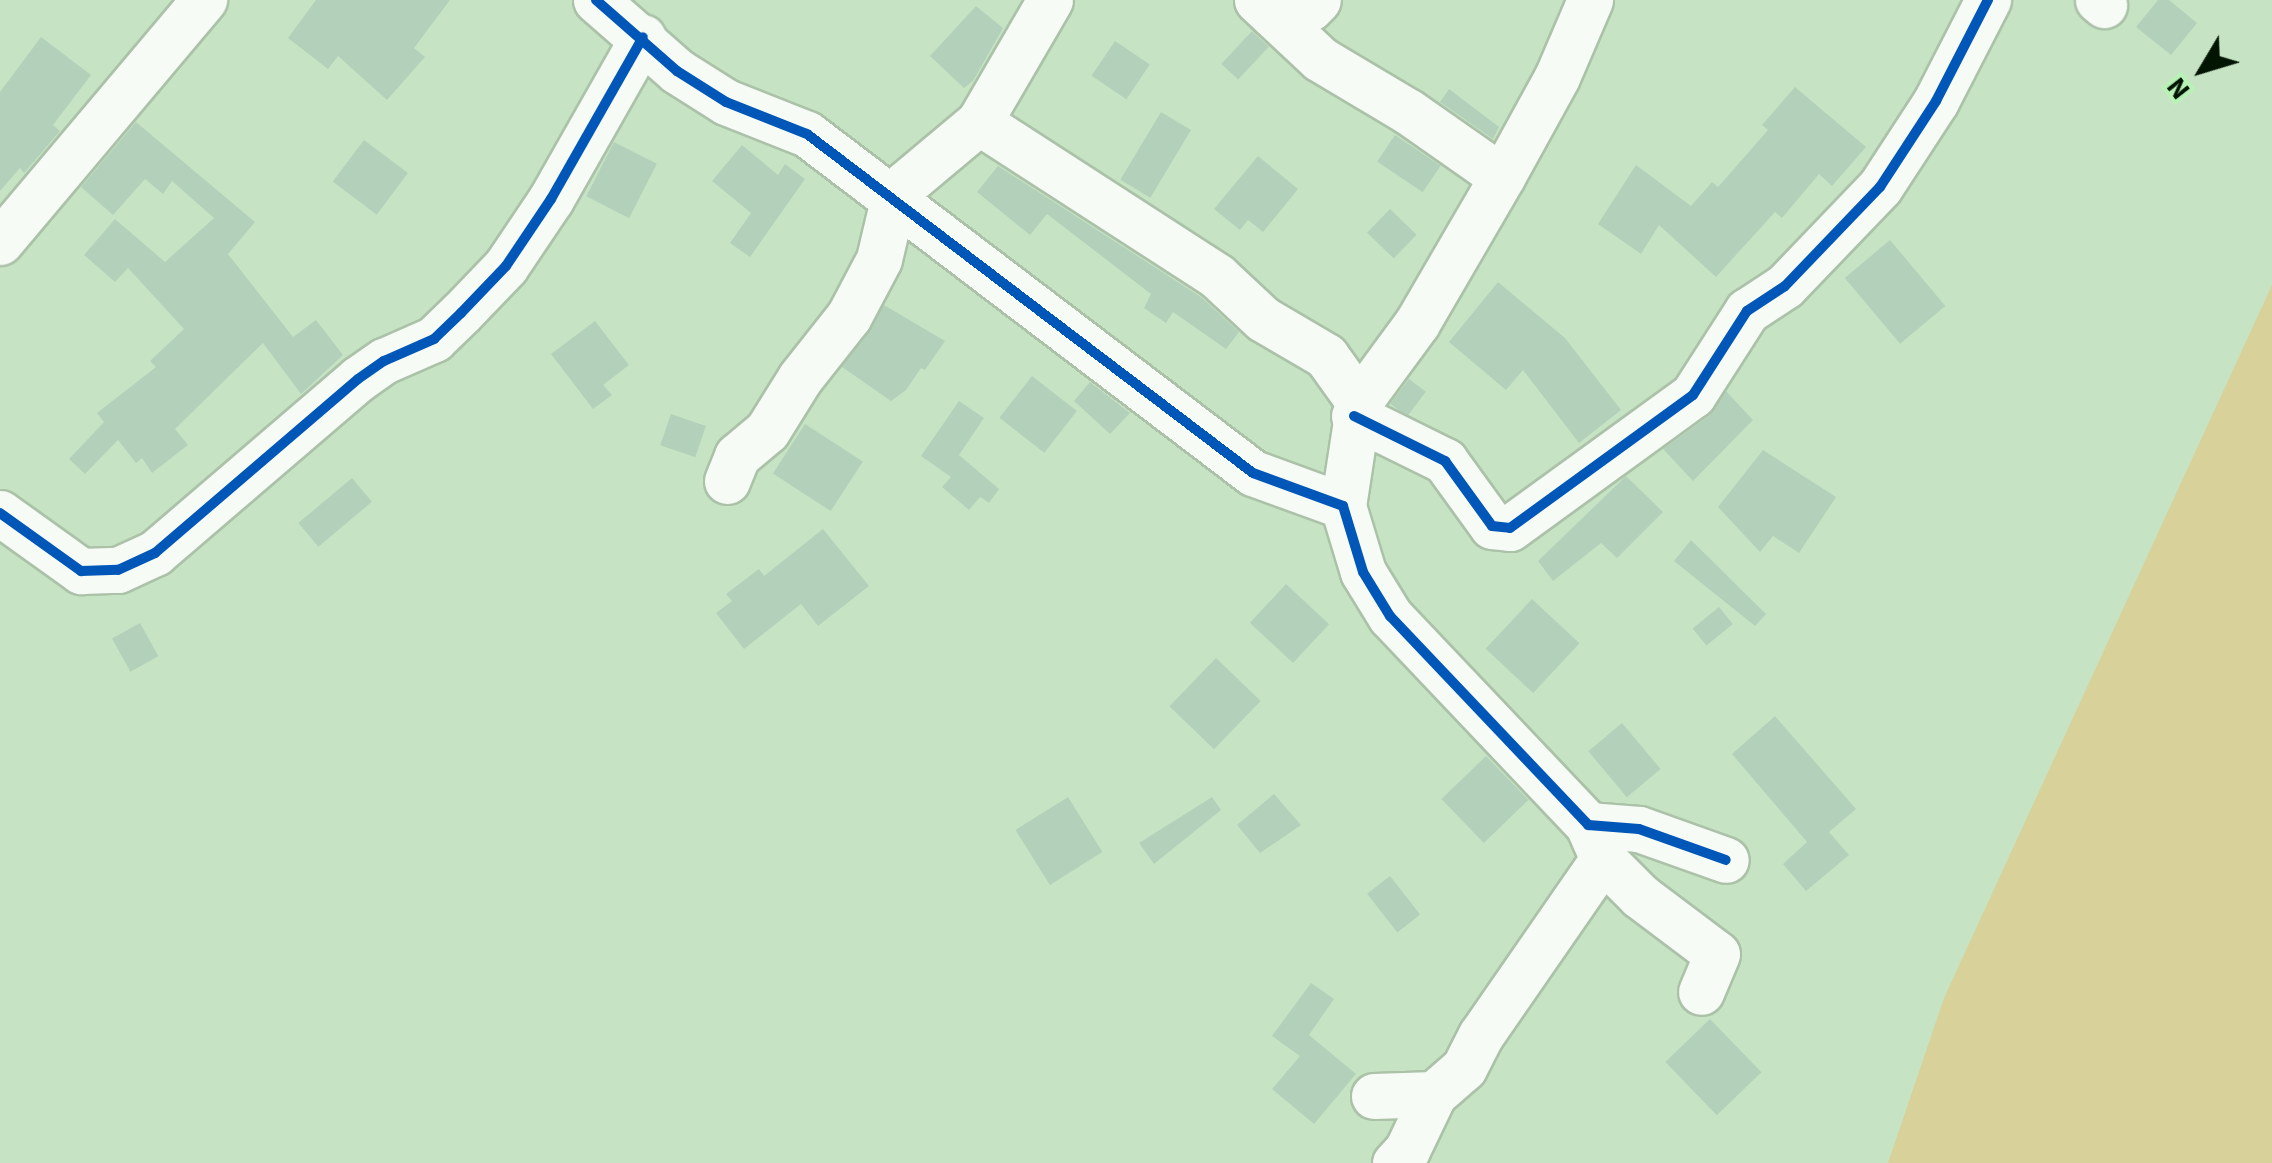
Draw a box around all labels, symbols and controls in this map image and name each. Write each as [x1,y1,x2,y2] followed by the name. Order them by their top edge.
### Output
[2152,20,2252,120] north arrow
[2157,69,2200,108] text: N

